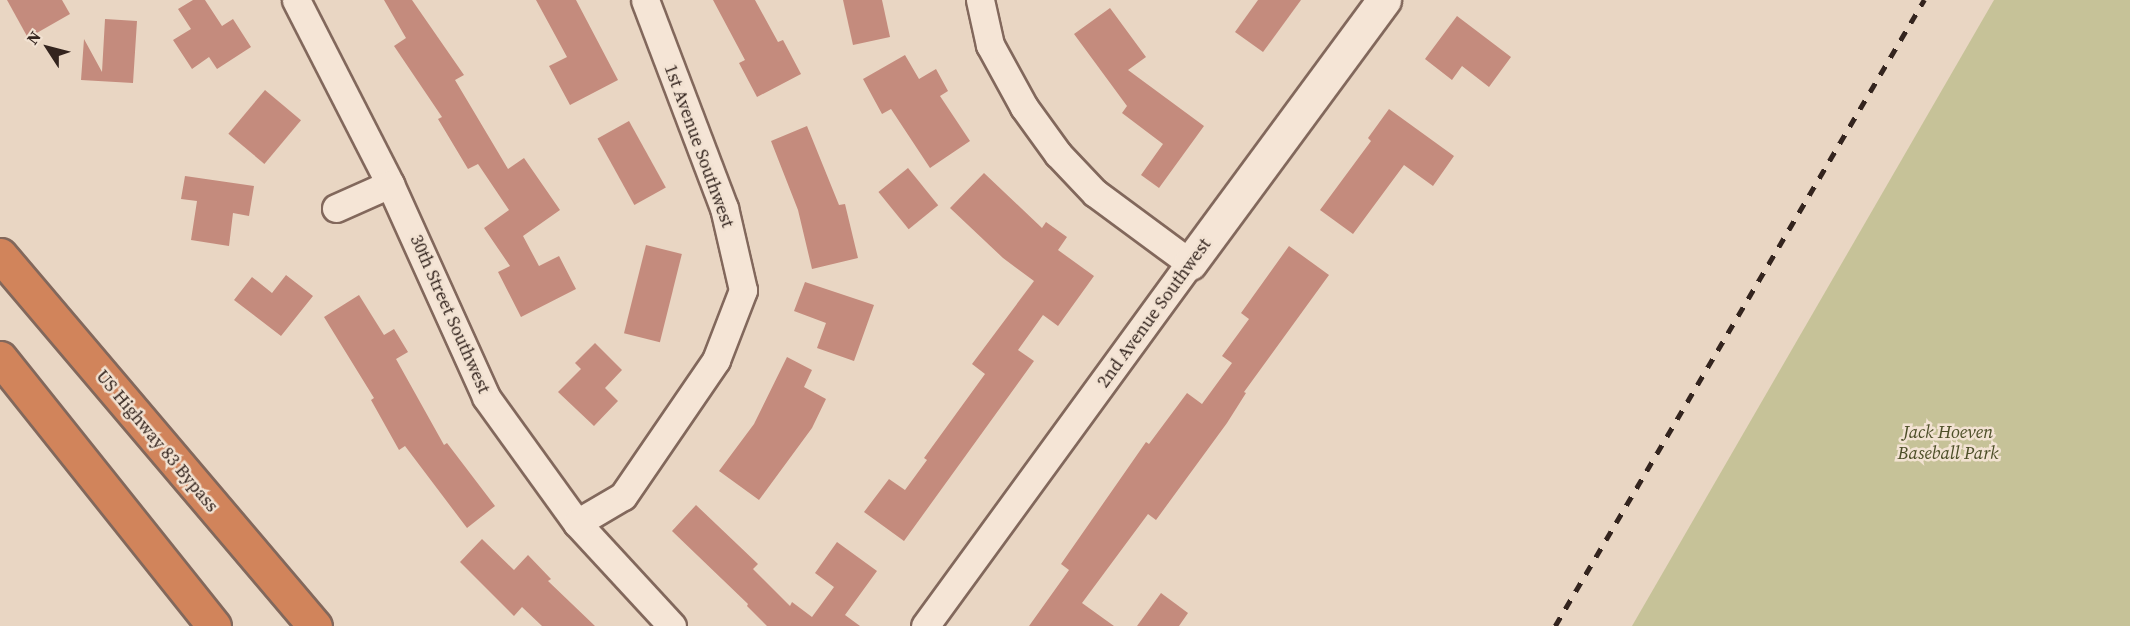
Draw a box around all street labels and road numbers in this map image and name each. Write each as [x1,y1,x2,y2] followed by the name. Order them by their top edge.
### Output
[659,62,739,230] street label: 1st Avenue Southwest
[405,231,495,397] street label: 30th Street Southwest
[1093,234,1215,392] street label: 2nd Avenue Southwest
[91,366,223,516] street label: US Highway 83 Bypass

